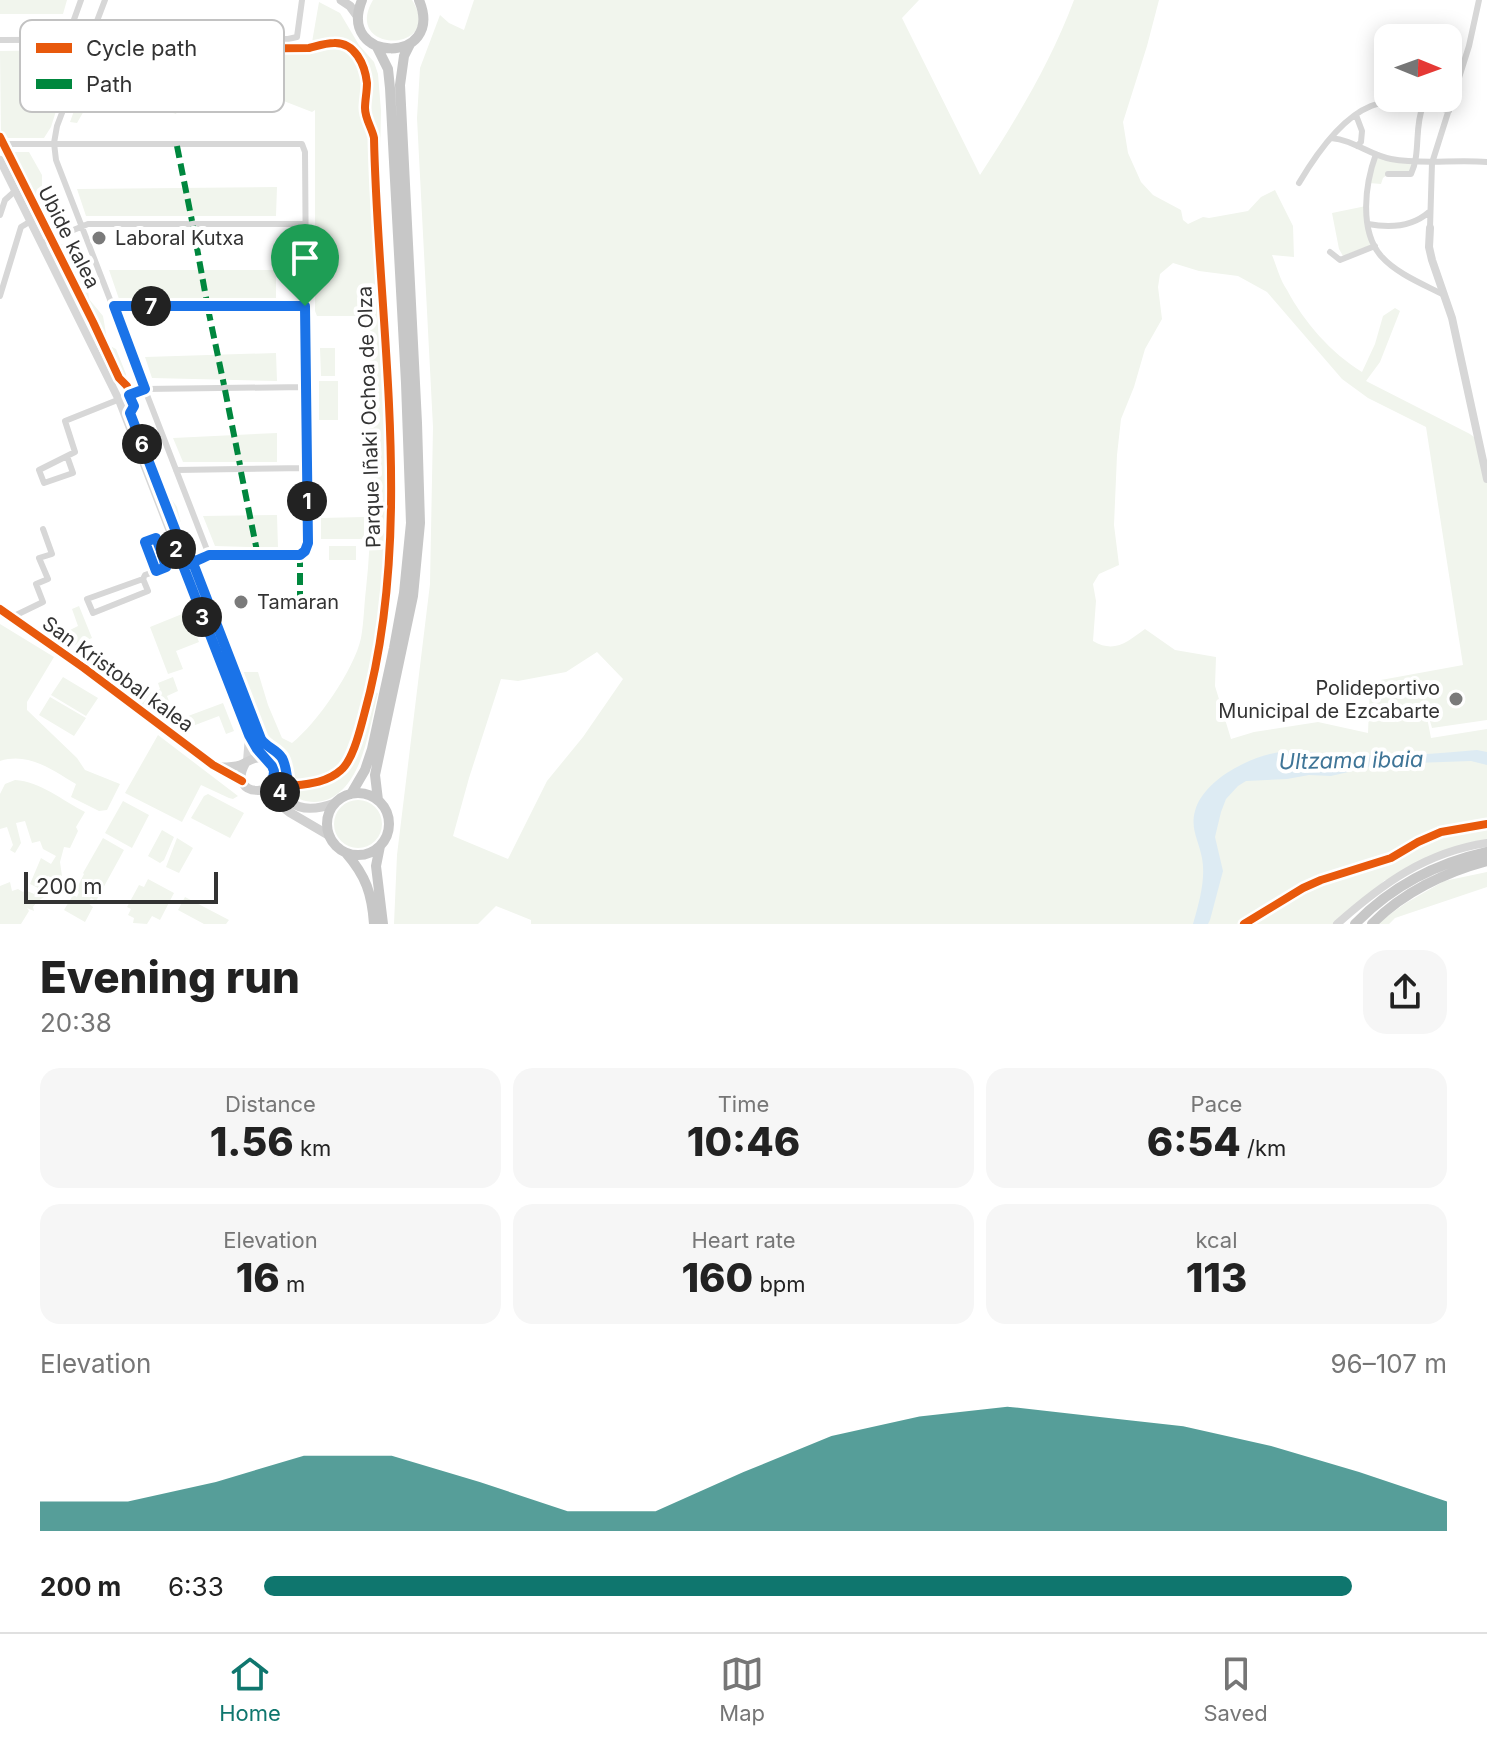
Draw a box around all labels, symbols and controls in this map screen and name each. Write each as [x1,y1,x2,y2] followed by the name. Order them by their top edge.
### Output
[20,20,284,112] legend
[1374,24,1462,112] north arrow
[1374,24,1462,112] map controls
[86,35,197,61] text: Cycle path
[86,71,133,97] text: Path
[33,182,105,292] street label: Ubide kalea
[271,224,339,306] pin
[115,226,244,250] place label: Laboral Kutxa
[90,229,108,247] marker: Laboral Kutxa
[283,236,327,280] icon: arrive
[131,286,171,326] pin: 7
[352,286,386,548] street label: Parque Iñaki Ochoa de Olza
[145,293,157,319] text: 7
[122,424,162,464] pin: 6
[135,431,149,457] text: 6
[287,481,327,521] pin: 1
[302,488,312,514] text: 1
[156,529,196,569] pin: 2
[169,536,183,562] text: 2
[257,590,339,614] place label: Tamaran
[232,593,250,611] marker: Tamaran
[182,597,222,637] pin: 3
[195,604,209,630] text: 3
[38,611,198,737] street label: San Kristobal kalea
[1218,676,1440,723] place label: Polideportivo Municipal de Ezcabarte
[1447,690,1465,708] marker: Polideportivo Municipal de Ezcabarte
[1278,746,1424,774] water label: Ultzama ibaia
[260,772,300,812] pin: 4
[273,779,287,805] text: 4
[24,868,218,904] scale bar
[36,873,103,899] text: 200 m
[40,950,300,1004] text: Evening run
[1363,950,1447,1034] button: share
[40,1007,112,1038] text: 20:38
[225,1091,316,1117] text: Distance
[718,1091,769,1117] text: Time
[1191,1091,1242,1117] text: Pace
[210,1117,294,1166] text: 1.56
[687,1117,800,1166] text: 10:46
[1147,1117,1241,1166] text: 6:54
[294,1135,331,1161] text: km
[1241,1135,1286,1161] text: /km
[223,1227,318,1253] text: Elevation
[691,1227,796,1253] text: Heart rate
[1195,1227,1238,1253] text: kcal
[236,1253,280,1302] text: 16
[681,1253,753,1302] text: 160
[1186,1253,1247,1302] text: 113
[280,1271,305,1297] text: m
[753,1271,806,1297] text: bpm
[40,1348,151,1379] text: Elevation
[1330,1348,1447,1379] text: 96–107 m
[40,1571,121,1602] text: 200 m
[168,1571,224,1602] text: 6:33
[219,1652,281,1726] tab: Home
[719,1652,765,1726] tab: Map
[1203,1652,1268,1726] tab: Saved

